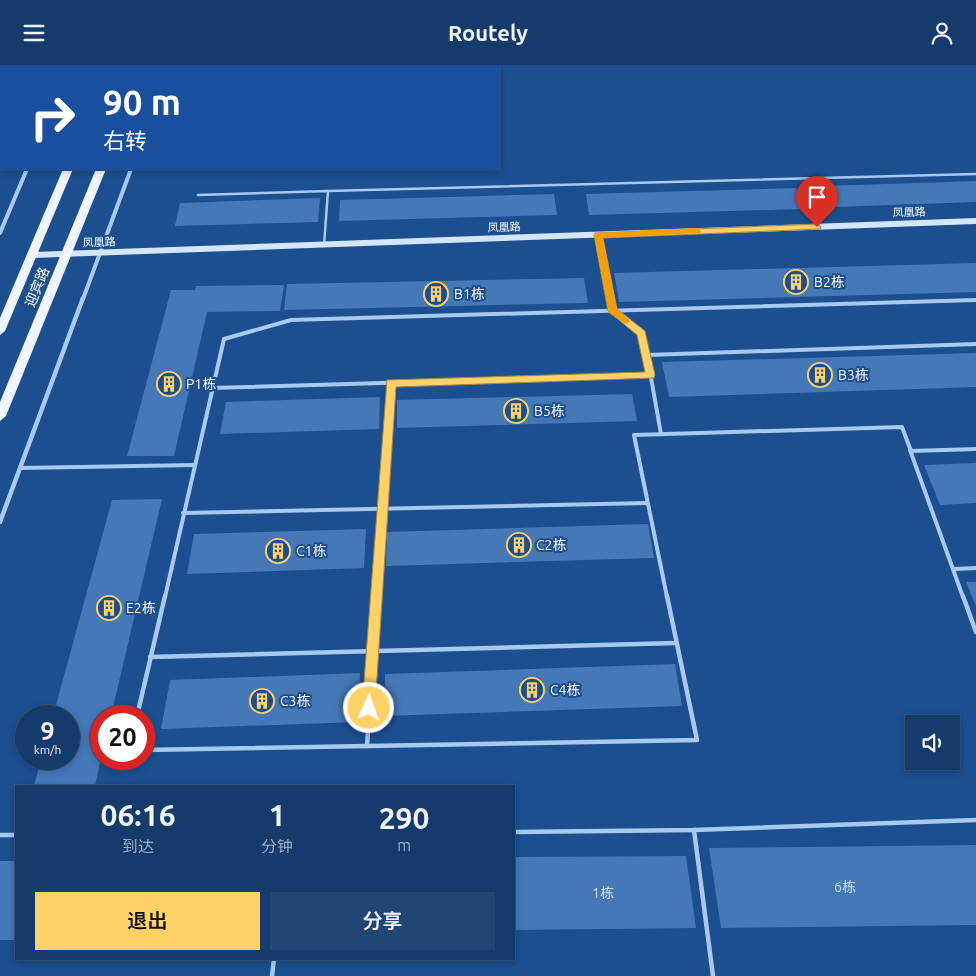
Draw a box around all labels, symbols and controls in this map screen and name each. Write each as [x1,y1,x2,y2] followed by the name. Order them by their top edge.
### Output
[20,19,48,47] icon: menu
[928,19,956,47] icon: person
[448,20,528,45] text: Routely
[103,82,181,122] text: 90 m
[20,85,85,150] icon: right
[103,128,147,153] text: 右转
[796,176,838,227] pin
[803,183,831,211] icon: arrive
[892,205,926,219] street label: 凤凰路
[487,220,521,234] street label: 凤凰路
[82,235,116,249] street label: 凤凰路
[22,265,52,309] street label: 迎宾路
[783,269,809,295] building icon: B2栋
[814,274,845,290] place label: B2栋
[423,281,449,307] building icon: B1栋
[454,286,485,302] place label: B1栋
[807,362,833,388] building icon: B3栋
[838,367,869,383] place label: B3栋
[156,371,182,397] building icon: P1栋
[186,376,216,392] place label: P1栋
[503,398,529,424] building icon: B5栋
[534,403,565,419] place label: B5栋
[506,532,532,558] building icon: C2栋
[536,537,566,553] place label: C2栋
[265,538,291,564] building icon: C1栋
[296,543,326,559] place label: C1栋
[96,595,122,621] building icon: E2栋
[126,600,156,616] place label: E2栋
[519,677,545,703] building icon: C4栋
[342,681,394,733] position arrow
[550,682,580,698] place label: C4栋
[249,688,275,714] building icon: C3栋
[280,693,310,709] place label: C3栋
[90,705,155,770] speed limit sign: 20
[905,715,960,770] map controls
[905,715,960,770] button: sound
[40,717,55,745] text: 9
[34,743,61,756] text: km/h
[101,798,176,832] text: 06:16
[269,798,286,832] text: 1
[379,801,429,835] text: 290
[397,836,411,854] text: m
[122,837,154,855] text: 到达
[261,837,293,855] text: 分钟
[834,879,856,895] house number: 6栋
[592,885,614,901] house number: 1栋
[35,892,260,950] button: 退出
[270,892,495,950] button: 分享

